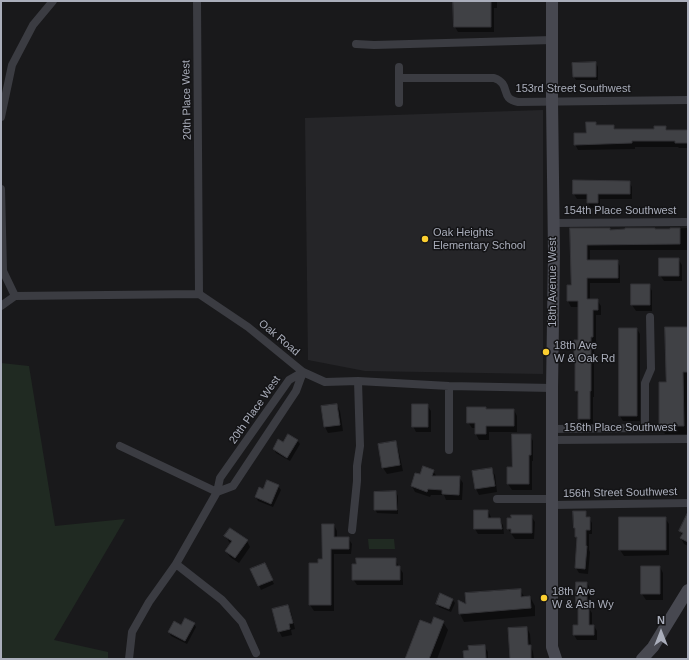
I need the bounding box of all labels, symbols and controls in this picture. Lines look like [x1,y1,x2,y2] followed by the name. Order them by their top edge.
[180,60,194,140] street label: 20th Place West
[516,82,630,96] street label: 153rd Street Southwest
[564,204,676,218] street label: 154th Place Southwest
[433,226,525,252] place label: Oak Heights Elementary School
[420,234,430,244] marker: Oak Heights Elementary School
[546,237,560,327] street label: 18th Avenue West
[256,317,302,359] street label: Oak Road
[554,339,615,365] place label: 18th Ave W & Oak Rd
[541,347,551,357] marker: 18th Ave W & Oak Rd
[227,373,283,447] street label: 20th Place West
[564,421,676,435] street label: 156th Place Southwest
[563,485,677,501] street label: 156th Street Southwest
[552,585,614,611] place label: 18th Ave W & Ash Wy
[539,593,549,603] marker: 18th Ave W & Ash Wy
[641,612,681,652] north arrow
[657,614,665,626] text: N

